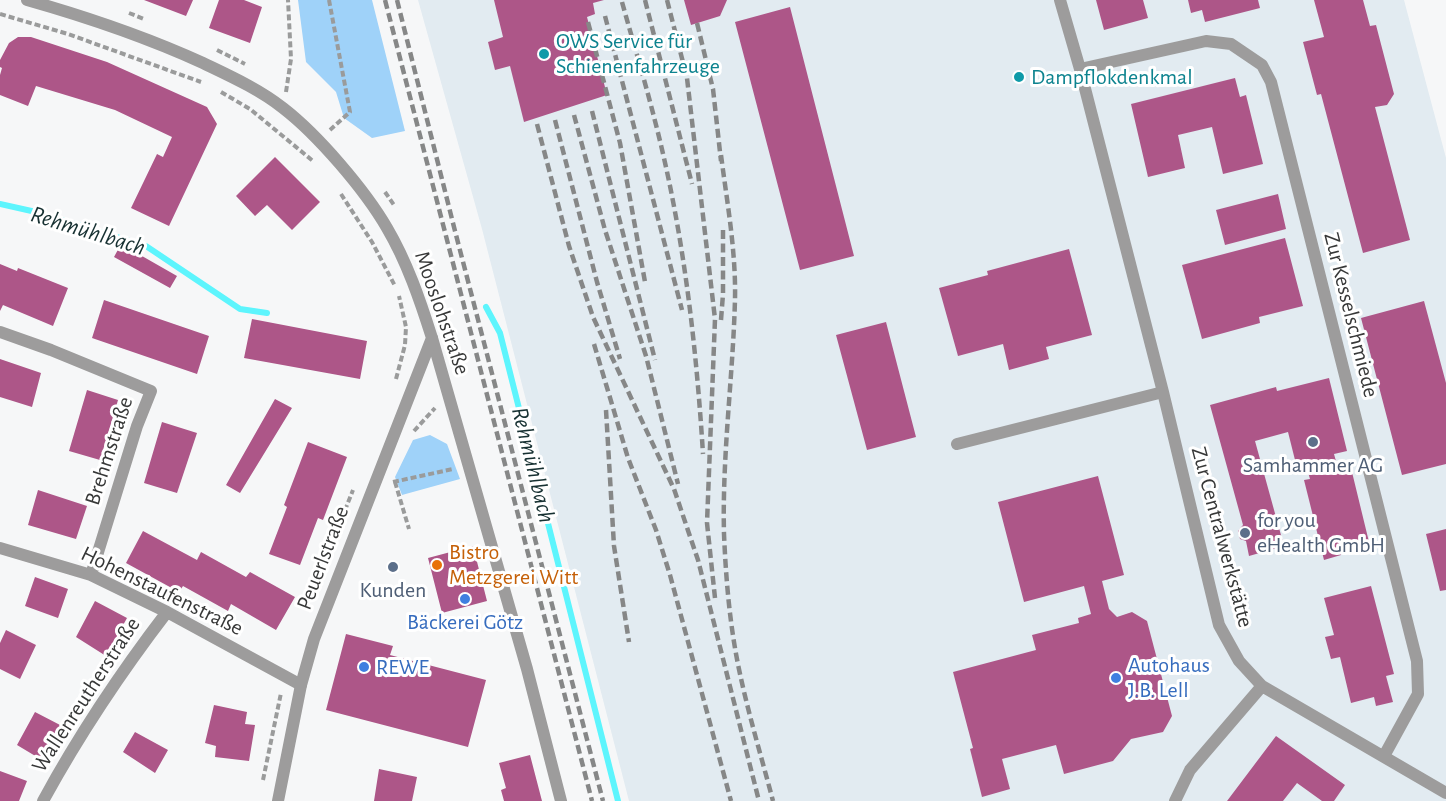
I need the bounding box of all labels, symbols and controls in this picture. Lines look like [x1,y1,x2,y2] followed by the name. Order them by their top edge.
[556,28,720,80] place label: OWS Service für Schienenfahrzeuge
[537,47,551,61] marker: OWS Service für Schienenfahrzeuge
[1031,64,1193,90] place label: Dampflokdenkmal
[1012,70,1026,84] marker: Dampflokdenkmal
[27,200,149,262] water label: Rehmühlbach
[1318,230,1384,400] street label: Zur Kesselschmiede
[409,248,475,378] street label: Mooslohstraße
[79,394,139,508] street label: Brehmstraße
[505,404,561,526] water label: Rehmühlbach
[1306,435,1320,449] marker: Samhammer AG
[1185,444,1259,630] street label: Zur Centralwerkstätte
[1243,452,1383,478] place label: Samhammer AG
[291,502,355,614] street label: Peuerlstraße
[1257,507,1385,558] place label: for you eHealth GmbH
[1238,526,1252,540] marker: for you eHealth GmbH
[449,539,578,590] place label: Bistro Metzgerei Witt
[77,540,247,642] street label: Hohenstaufenstraße
[430,558,444,572] marker: Bistro Metzgerei Witt
[386,560,400,574] marker: Kunden
[360,577,426,603] place label: Kunden
[458,592,472,606] marker: Bäckerei Götz
[407,609,523,635] place label: Bäckerei Götz
[26,613,146,777] street label: Wallenreutherstraße
[1128,652,1210,704] place label: Autohaus J.B. Lell
[376,654,429,680] place label: REWE
[357,660,371,674] marker: REWE
[1109,671,1123,685] marker: Autohaus J.B. Lell

